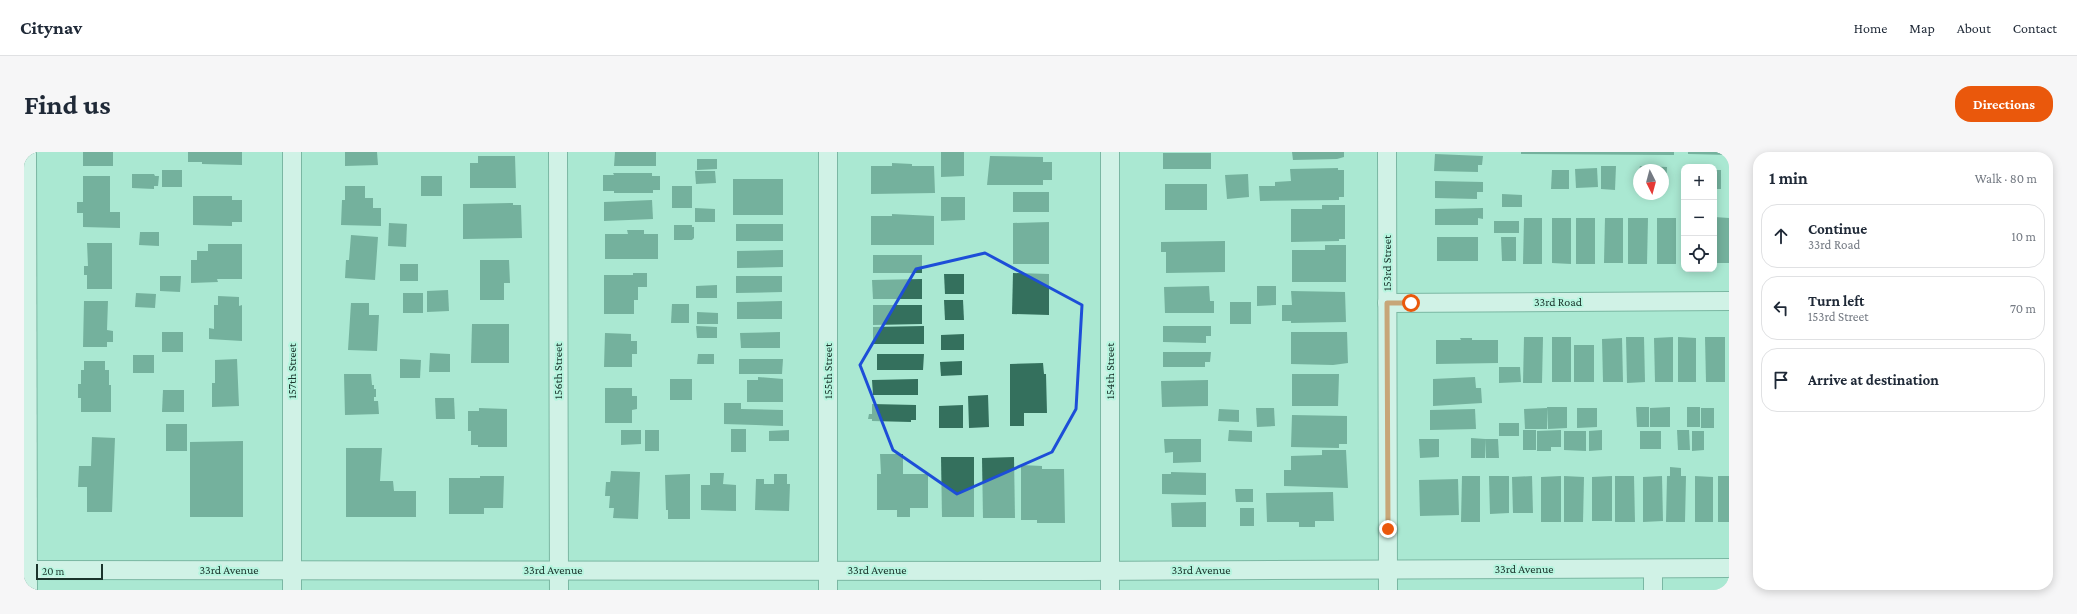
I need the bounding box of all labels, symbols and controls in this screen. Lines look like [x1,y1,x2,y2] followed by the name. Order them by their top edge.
[20,17,82,38] text: Citynav
[1854,20,1887,36] text: Home
[1909,20,1935,36] text: Map
[1957,20,1991,36] text: About
[2013,20,2057,36] text: Contact
[1955,86,2053,122] button: Directions
[24,89,111,120] text: Find us
[1633,164,1669,200] north arrow
[1681,164,1717,272] map controls
[1681,164,1717,200] button: +
[1769,169,1808,188] text: 1 min
[1975,171,2037,186] text: Walk · 80 m
[1681,200,1717,236] button: −
[1808,221,1867,237] text: Continue
[1770,225,1792,247] icon: ahead
[2011,229,2036,244] text: 10 m
[1380,234,1394,291] street label: 153rd Street
[1681,236,1717,272] button: locate
[1808,237,1860,252] text: 33rd Road
[1808,293,1864,309] text: Turn left
[1402,294,1420,312] route start
[1534,295,1583,309] street label: 33rd Road
[1770,297,1792,319] icon: left
[2010,301,2036,316] text: 70 m
[1808,309,1869,324] text: 153rd Street
[285,342,299,399] street label: 157th Street
[551,342,565,399] street label: 156th Street
[821,342,835,399] street label: 155th Street
[1103,342,1117,399] street label: 154th Street
[1770,369,1792,391] icon: arrive
[1808,372,1939,388] text: Arrive at destination
[1379,520,1397,538] route end
[36,562,103,581] scale bar
[1494,562,1554,576] street label: 33rd Avenue
[199,563,259,577] street label: 33rd Avenue
[523,563,583,577] street label: 33rd Avenue
[847,563,907,577] street label: 33rd Avenue
[1171,563,1231,577] street label: 33rd Avenue
[42,565,64,577] text: 20 m

